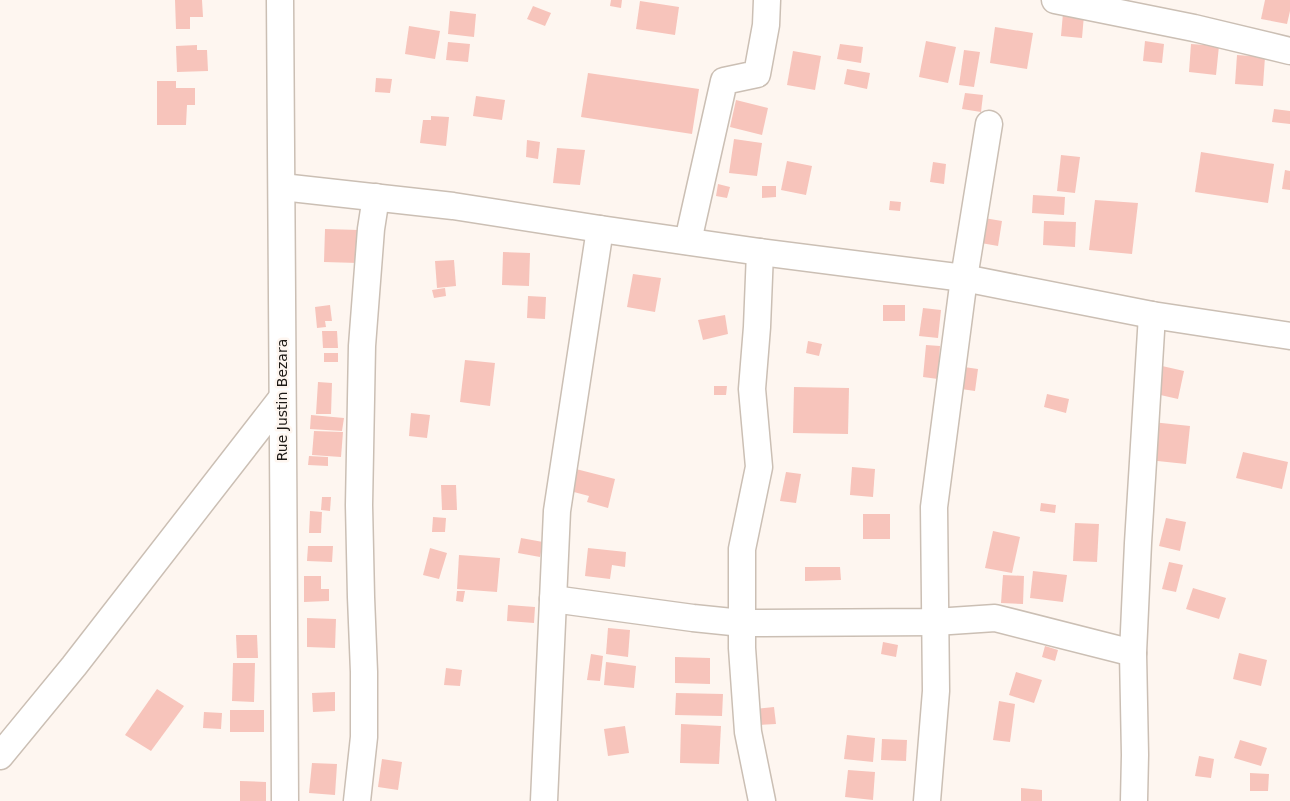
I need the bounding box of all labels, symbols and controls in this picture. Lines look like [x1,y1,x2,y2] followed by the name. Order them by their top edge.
[274,339,290,461] street label: Rue Justin Bezara

